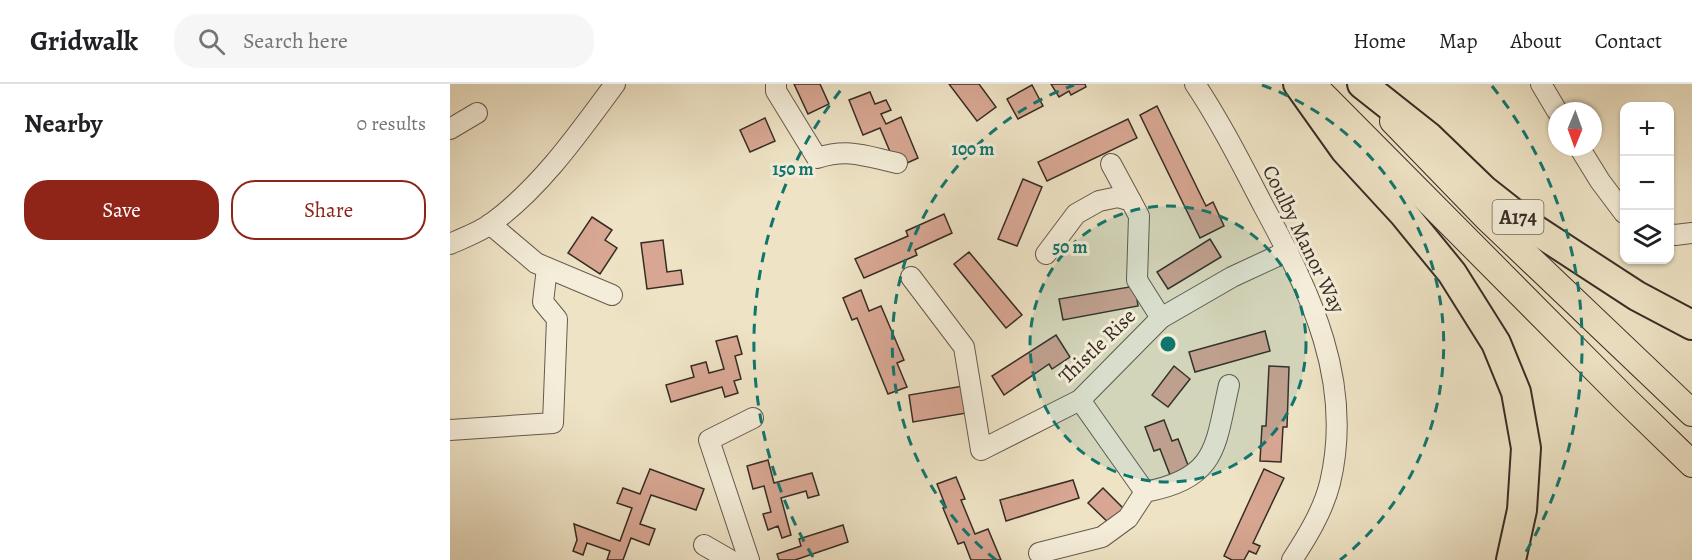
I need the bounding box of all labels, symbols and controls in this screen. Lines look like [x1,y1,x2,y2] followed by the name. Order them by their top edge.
[174,14,594,68] search box
[30,22,138,60] text: Gridwalk
[195,25,228,58] icon: search
[243,26,348,56] text: Search here
[1353,27,1406,55] text: Home
[1439,27,1477,55] text: Map
[1510,27,1562,55] text: About
[1595,27,1662,55] text: Contact
[1548,102,1602,156] north arrow
[1620,102,1674,264] map controls
[1620,102,1674,156] button: +
[24,106,103,141] text: Nearby
[357,110,426,137] text: 0 results
[952,137,994,161] text: 100 m
[1620,156,1674,210] button: −
[772,157,814,181] text: 150 m
[1256,160,1352,318] street label: Coulby Manor Way
[24,180,219,240] button: Save
[231,180,426,240] button: Share
[1492,200,1544,234] road number: A174
[1620,210,1674,264] button: layers
[1053,235,1087,259] text: 50 m
[1052,302,1142,390] street label: Thistle Rise
[1158,334,1178,354] centre of rings

